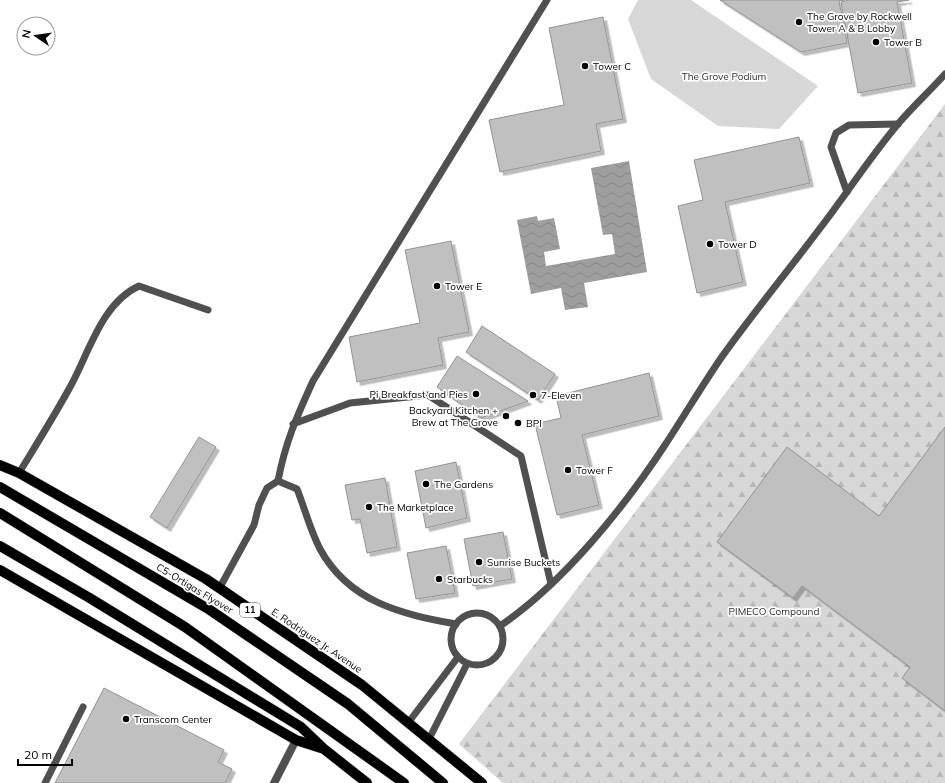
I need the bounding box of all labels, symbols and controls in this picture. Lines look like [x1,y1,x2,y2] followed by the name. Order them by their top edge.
[807,10,912,35] place label: The Grove by Rockwell Tower A & B Lobby
[16,16,56,56] north arrow
[794,17,804,27] marker: The Grove by Rockwell Tower A & B Lobby
[19,28,34,39] text: N
[884,36,922,49] place label: Tower B
[871,37,881,47] marker: Tower B
[593,60,631,73] place label: Tower C
[580,61,590,71] marker: Tower C
[682,70,767,83] park label: The Grove Podium
[718,238,757,251] place label: Tower D
[705,239,715,249] marker: Tower D
[445,280,482,293] place label: Tower E
[432,281,442,291] marker: Tower E
[369,388,468,401] place label: Pi Breakfast and Pies
[471,389,481,399] marker: Pi Breakfast and Pies
[541,389,582,402] place label: 7-Eleven
[528,390,538,400] marker: 7-Eleven
[409,404,498,429] place label: Backyard Kitchen + Brew at The Grove
[501,411,511,421] marker: Backyard Kitchen + Brew at The Grove
[526,417,542,430] place label: BPI
[513,418,523,428] marker: BPI
[576,464,613,477] place label: Tower F
[563,465,573,475] marker: Tower F
[434,478,493,491] place label: The Gardens
[421,479,431,489] marker: The Gardens
[377,501,454,514] place label: The Marketplace
[364,502,374,512] marker: The Marketplace
[487,556,560,569] place label: Sunrise Buckets
[474,557,484,567] marker: Sunrise Buckets
[154,560,236,617] street label: C5-Ortigas Flyover
[447,573,493,586] place label: Starbucks
[434,574,444,584] marker: Starbucks
[240,603,260,617] road number: 11
[269,605,365,676] street label: E. Rodriguez Jr. Avenue
[729,605,819,618] park label: PIMECO Compound
[134,713,212,726] place label: Transcom Center
[121,714,131,724] marker: Transcom Center
[18,741,72,767] scale bar
[24,747,52,762] text: 20 m

